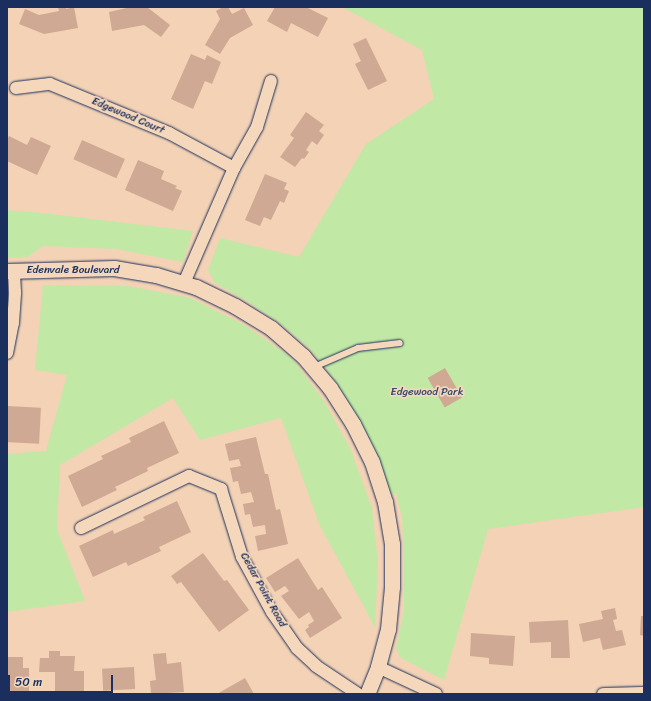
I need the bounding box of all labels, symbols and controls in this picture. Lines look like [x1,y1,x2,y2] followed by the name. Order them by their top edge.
[89,95,167,137] street label: Edgewood Court
[26,263,120,277] street label: Edenvale Boulevard
[391,385,463,399] park label: Edgewood Park
[237,550,289,630] street label: Cedar Point Road
[10,667,115,693] scale bar
[15,671,42,693] text: 50 m

